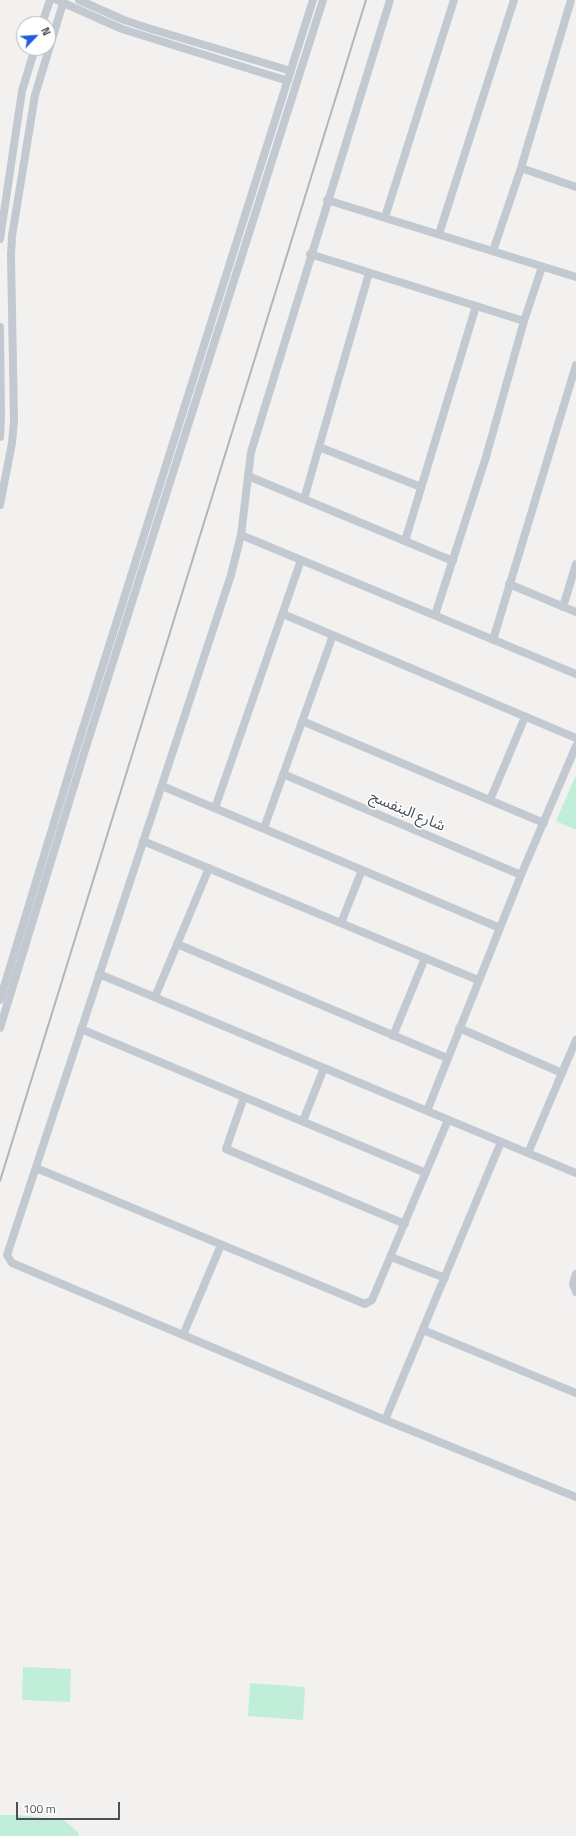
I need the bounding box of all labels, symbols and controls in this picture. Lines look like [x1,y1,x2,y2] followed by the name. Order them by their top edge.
[16,16,56,56] north arrow
[37,25,55,38] text: N
[367,788,447,836] street label: شارع البنفسج
[18,1794,122,1820] scale bar
[23,1799,56,1818] text: 100 m

